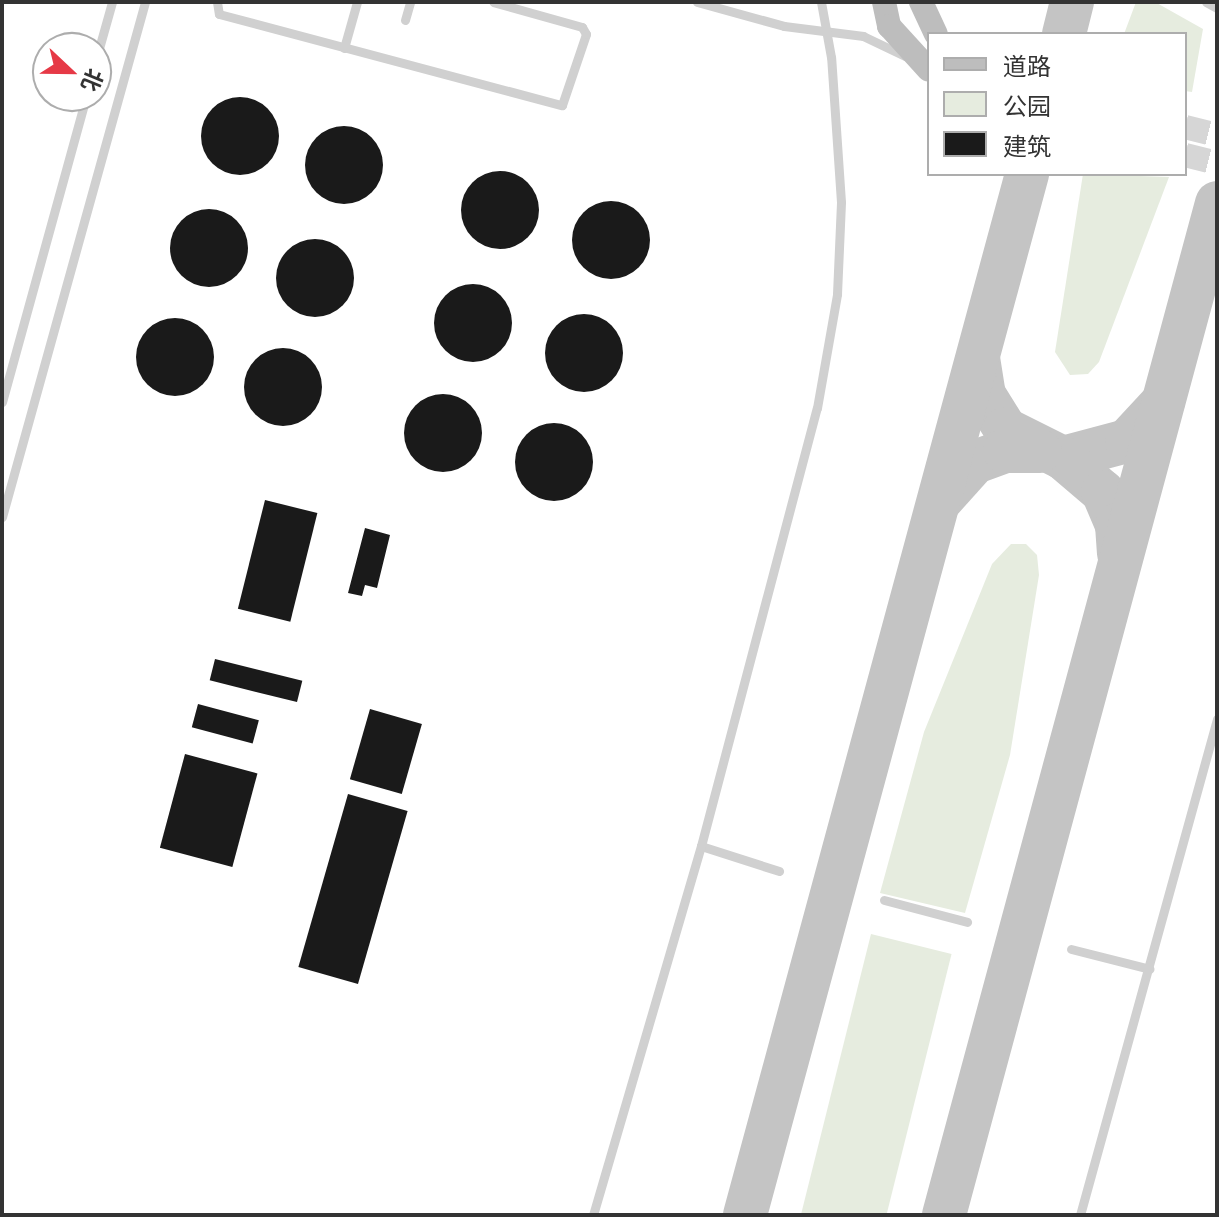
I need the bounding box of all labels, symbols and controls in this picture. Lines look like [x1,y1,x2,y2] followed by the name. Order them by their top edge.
[32,32,112,112] north arrow
[927,32,1187,176] legend
[1003,51,1051,80] text: 道路
[76,65,110,96] text: 北
[1003,91,1051,120] text: 公园
[1003,131,1051,160] text: 建筑

